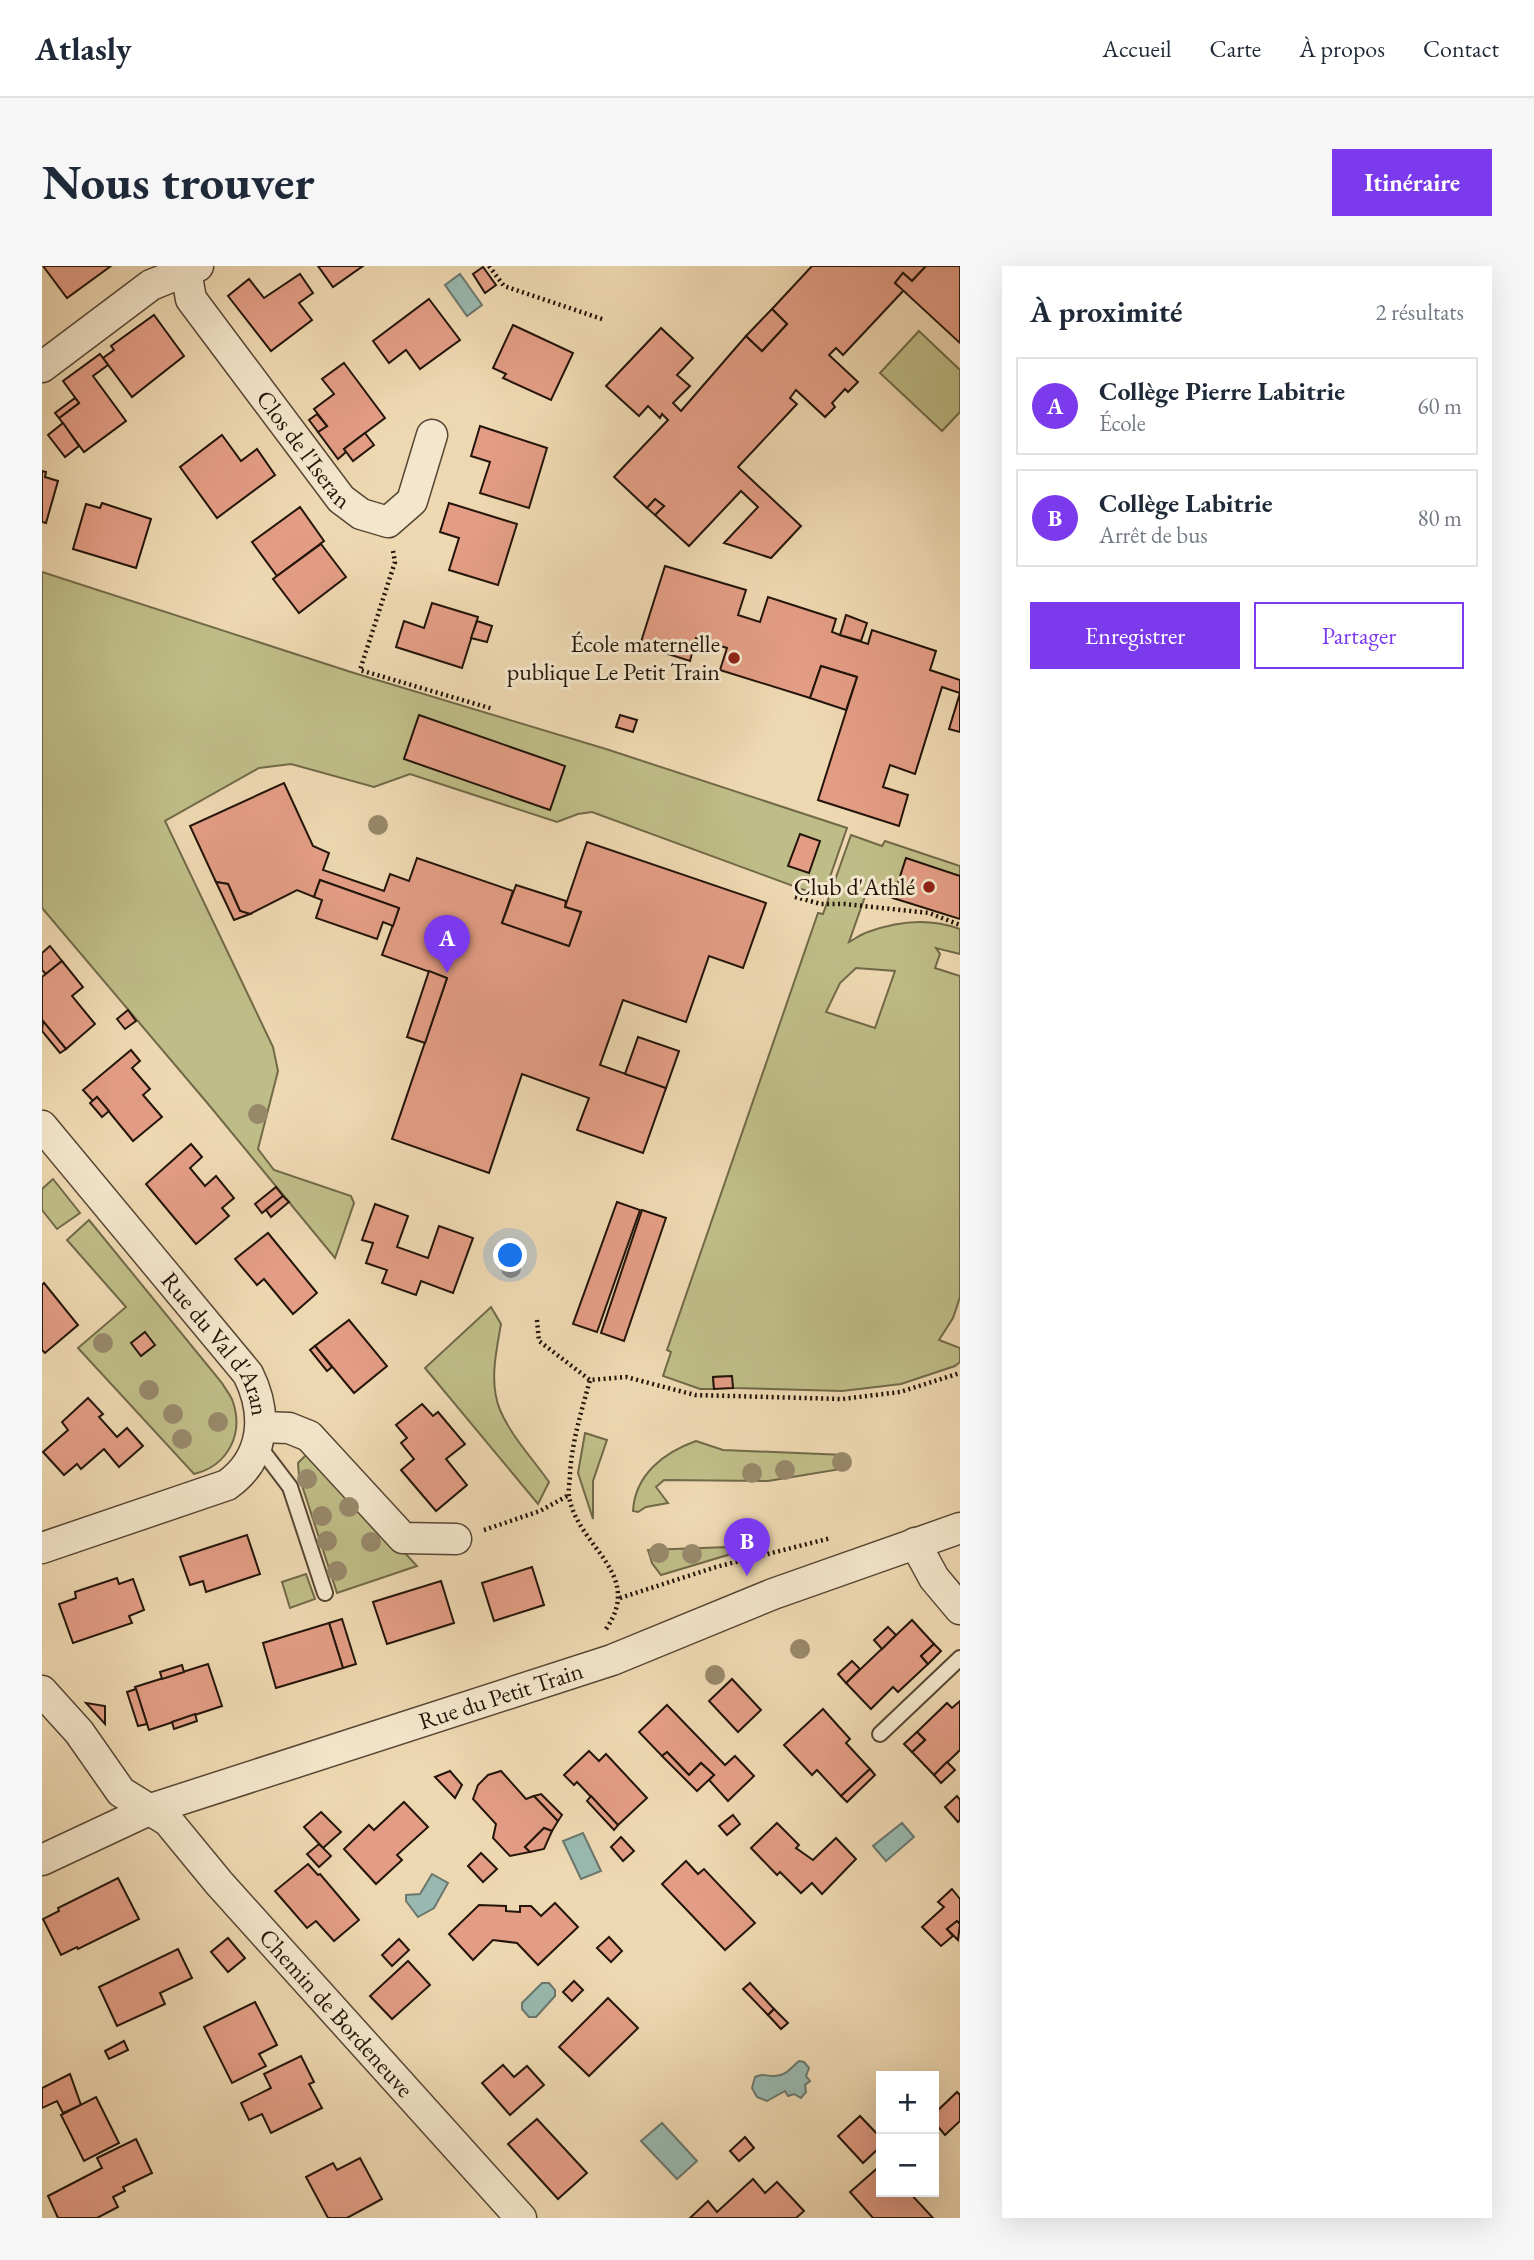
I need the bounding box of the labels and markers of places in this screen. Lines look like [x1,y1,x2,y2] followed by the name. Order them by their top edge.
[507,628,720,687] place label: École maternelle publique Le Petit Train
[726,650,742,666] marker: École maternelle publique Le Petit Train
[794,871,915,902] place label: Club d'Athlé
[921,879,937,895] marker: Club d'Athlé
[424,915,470,973] pin: A
[724,1518,770,1576] pin: B

